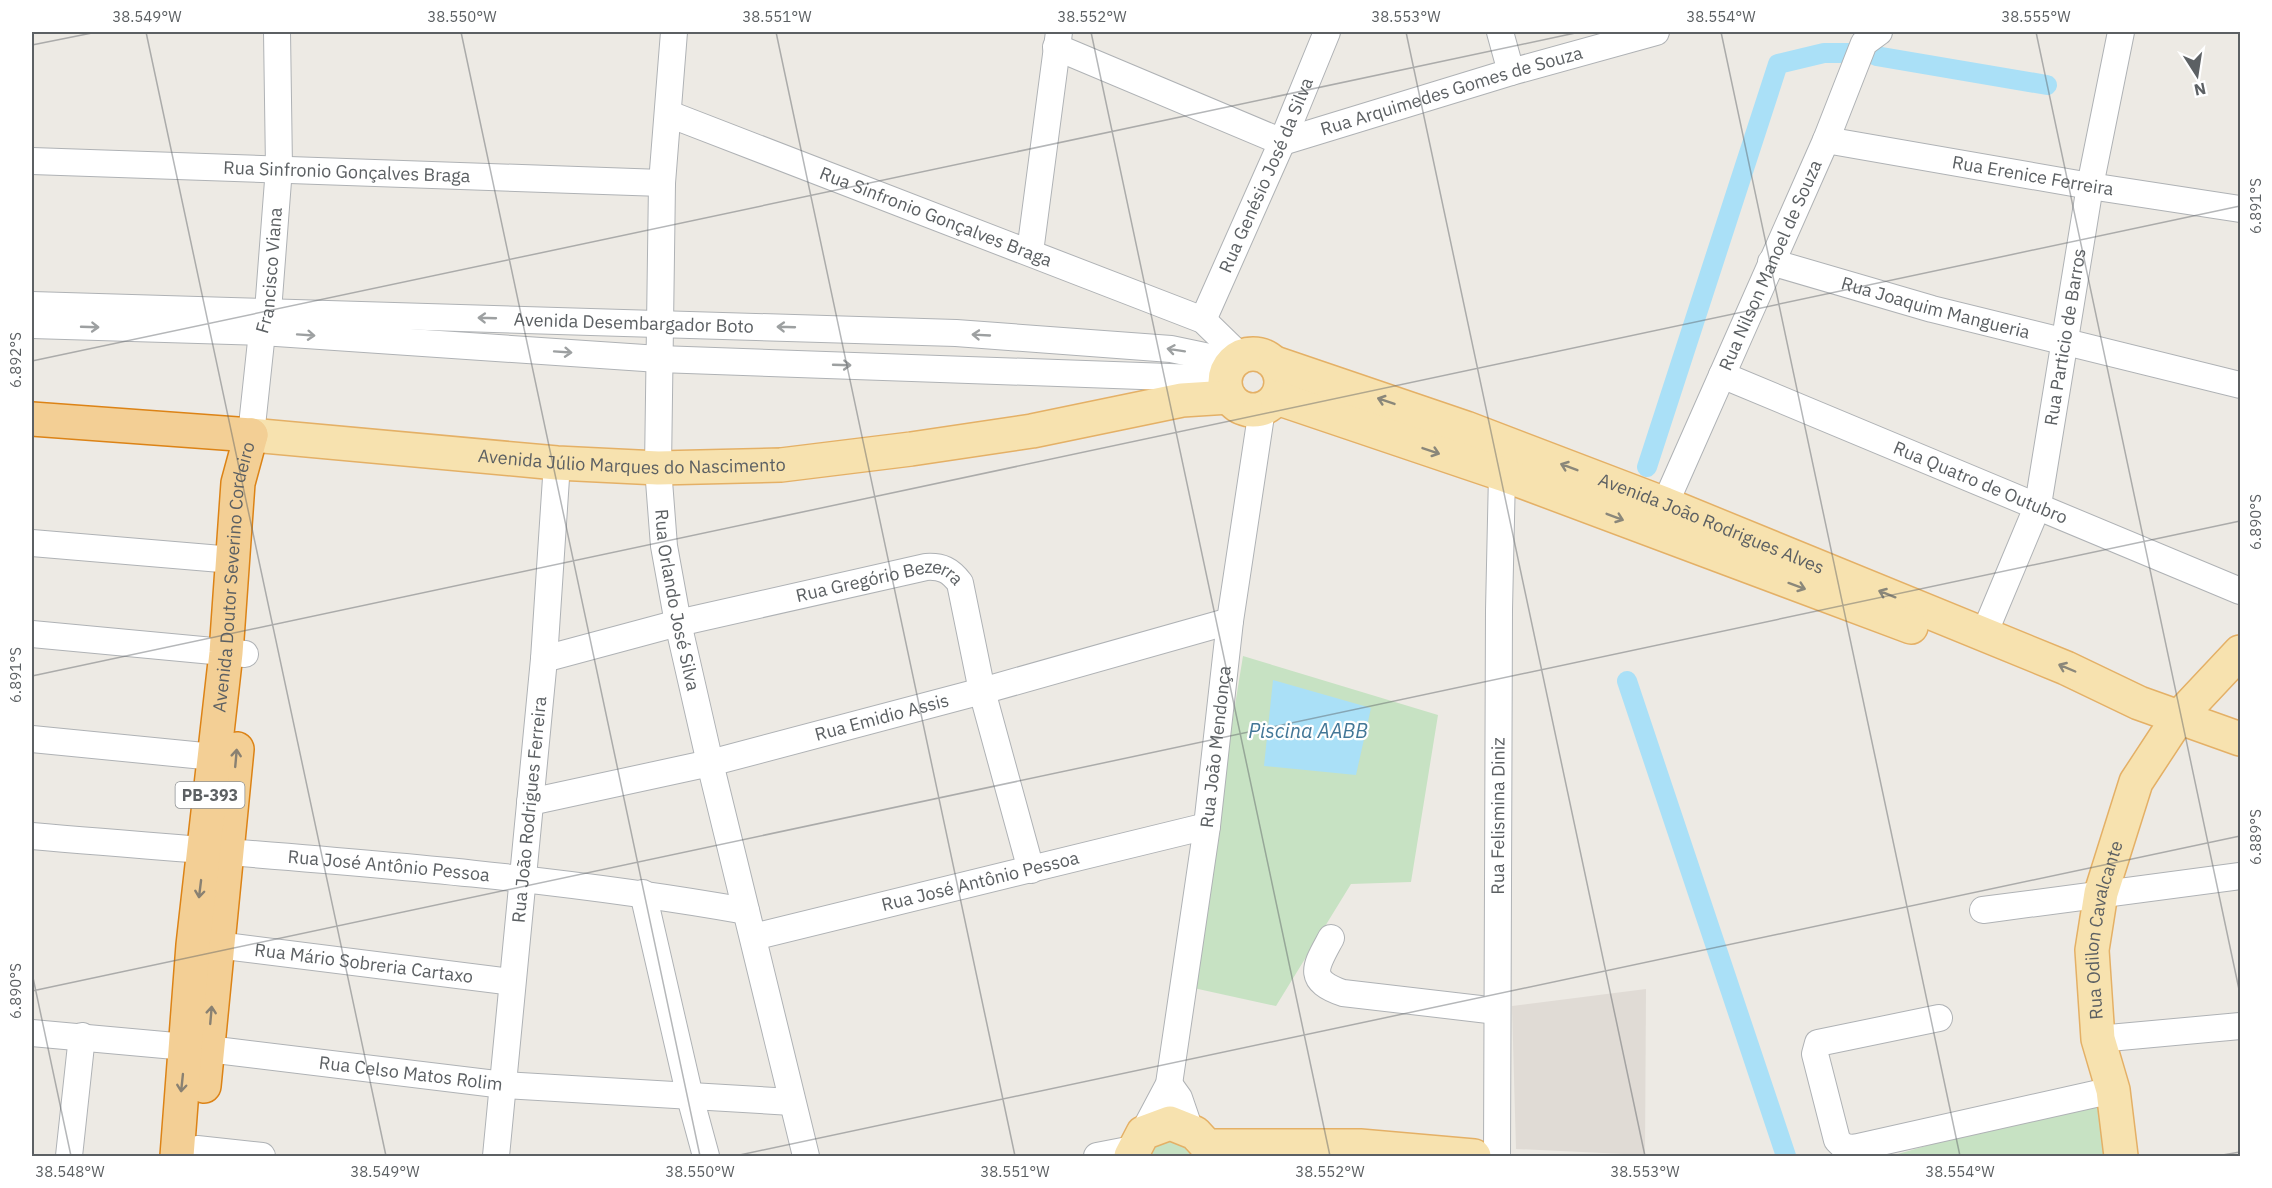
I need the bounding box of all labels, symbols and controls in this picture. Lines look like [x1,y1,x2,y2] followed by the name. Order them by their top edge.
[112,7,182,26] text: 38.549°W
[427,7,497,26] text: 38.550°W
[742,7,812,26] text: 38.551°W
[1057,7,1127,26] text: 38.552°W
[1371,7,1441,26] text: 38.553°W
[1686,7,1756,26] text: 38.554°W
[2001,7,2071,26] text: 38.555°W
[1317,41,1585,141] street label: Rua Arquimedes Gomes de Souza
[2167,45,2227,105] north arrow
[1213,74,1318,276] street label: Rua Genésio José da Silva
[2192,79,2208,101] text: N
[1950,150,2116,201] street label: Rua Erenice Ferreira
[223,156,471,187] street label: Rua Sinfronio Gonçalves Braga
[1713,156,1827,374] street label: Rua Nilson Manoel de Souza
[817,161,1056,272] street label: Rua Sinfronio Gonçalves Braga
[2246,178,2265,234] text: 6.891°S
[250,206,287,336] street label: Francisco Viana
[2039,247,2091,427] street label: Rua Particio de Barros
[1839,271,2033,344] street label: Rua Joaquim Mangueria
[513,308,754,338] street label: Avenida Desembargador Boto
[477,312,497,323] one-way arrow
[79,321,99,332] one-way arrow
[777,322,797,333] one-way arrow
[972,329,992,340] one-way arrow
[295,330,315,341] one-way arrow
[6,332,25,388] text: 6.892°S
[1166,344,1186,355] one-way arrow
[553,347,573,358] one-way arrow
[831,360,851,371] one-way arrow
[1377,394,1396,405] one-way arrow
[1890,436,2071,529] street label: Rua Quatro de Outubro
[207,439,260,713] street label: Avenida Doutor Severino Cordeiro
[477,444,786,479] street label: Avenida Júlio Marques do Nascimento
[1421,447,1440,458] one-way arrow
[1561,461,1579,472] one-way arrow
[1595,468,1828,579] street label: Avenida João Rodrigues Alves
[2246,494,2265,550] text: 6.890°S
[650,508,705,693] street label: Rua Orlando José Silva
[1605,512,1624,523] one-way arrow
[794,555,969,607] street label: Rua Gregório Bezerra
[1787,581,1806,592] one-way arrow
[1878,588,1897,599] one-way arrow
[6,647,25,703] text: 6.891°S
[2059,662,2077,673] one-way arrow
[1195,664,1236,829] street label: Rua João Mendonça
[812,688,951,746] street label: Rua Emidio Assis
[507,695,551,924] street label: Rua João Rodrigues Ferreira
[1248,717,1368,744] water label: Piscina AABB
[1486,737,1510,895] street label: Rua Felismina Diniz
[231,749,242,769] one-way arrow
[176,782,244,808] road number: PB-393
[2246,809,2265,865] text: 6.889°S
[2080,837,2128,1020] street label: Rua Odilon Cavalcante
[287,845,491,886] street label: Rua José Antônio Pessoa
[879,846,1082,916] street label: Rua José Antônio Pessoa
[194,878,205,898] one-way arrow
[253,938,475,988] street label: Rua Mário Sobreria Cartaxo
[6,963,25,1019] text: 6.890°S
[206,1005,217,1025] one-way arrow
[318,1051,504,1096] street label: Rua Celso Matos Rolim
[176,1072,187,1092] one-way arrow
[35,1162,105,1181] text: 38.548°W
[350,1162,420,1181] text: 38.549°W
[665,1162,735,1181] text: 38.550°W
[980,1162,1050,1181] text: 38.551°W
[1295,1162,1365,1181] text: 38.552°W
[1610,1162,1680,1181] text: 38.553°W
[1925,1162,1995,1181] text: 38.554°W

